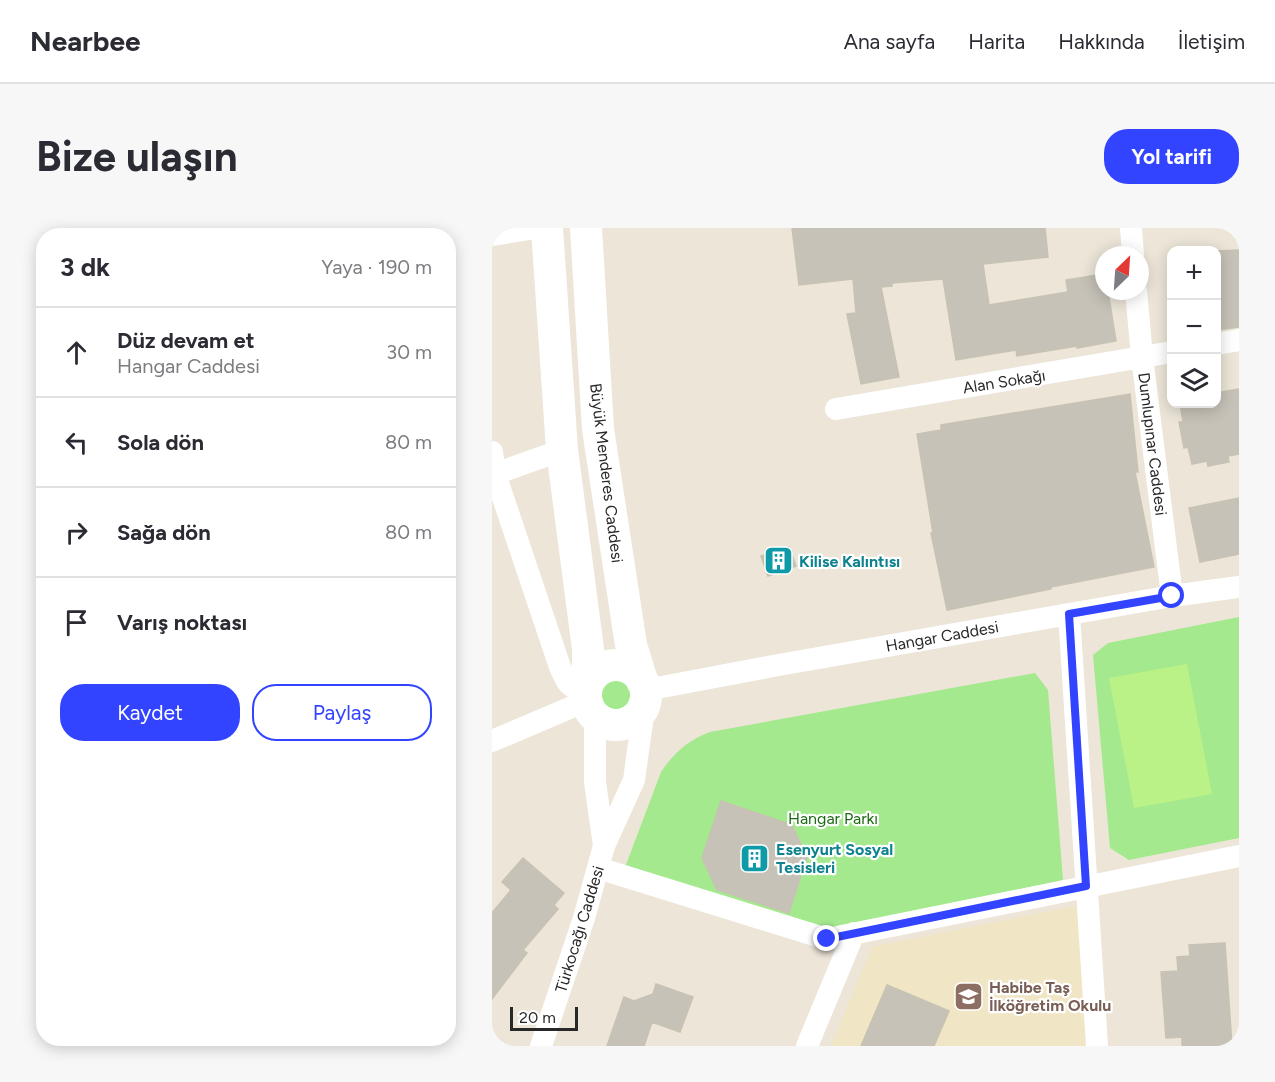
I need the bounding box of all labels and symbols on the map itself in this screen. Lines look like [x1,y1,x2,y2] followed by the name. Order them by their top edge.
[1095,246,1149,300] north arrow
[961,366,1047,397] street label: Alan Sokağı
[1134,371,1171,517] street label: Dumlupınar Caddesi
[586,382,627,564] street label: Büyük Menderes Caddesi
[762,545,794,577] building icon: Kilise Kalıntısı
[799,552,900,571] place label: Kilise Kalıntısı
[1158,582,1184,608] route start
[884,617,1000,656] street label: Hangar Caddesi
[788,809,878,828] park label: Hangar Parkı
[776,840,893,877] place label: Esenyurt Sosyal Tesisleri
[739,842,771,874] building icon: Esenyurt Sosyal Tesisleri
[551,863,608,995] street label: Türkocağı Caddesi
[813,925,839,951] route end
[989,978,1111,1015] place label: Habibe Taş İlköğretim Okulu
[952,980,984,1012] school or university icon: Habibe Taş İlköğretim Okulu
[510,1004,578,1032] scale bar

